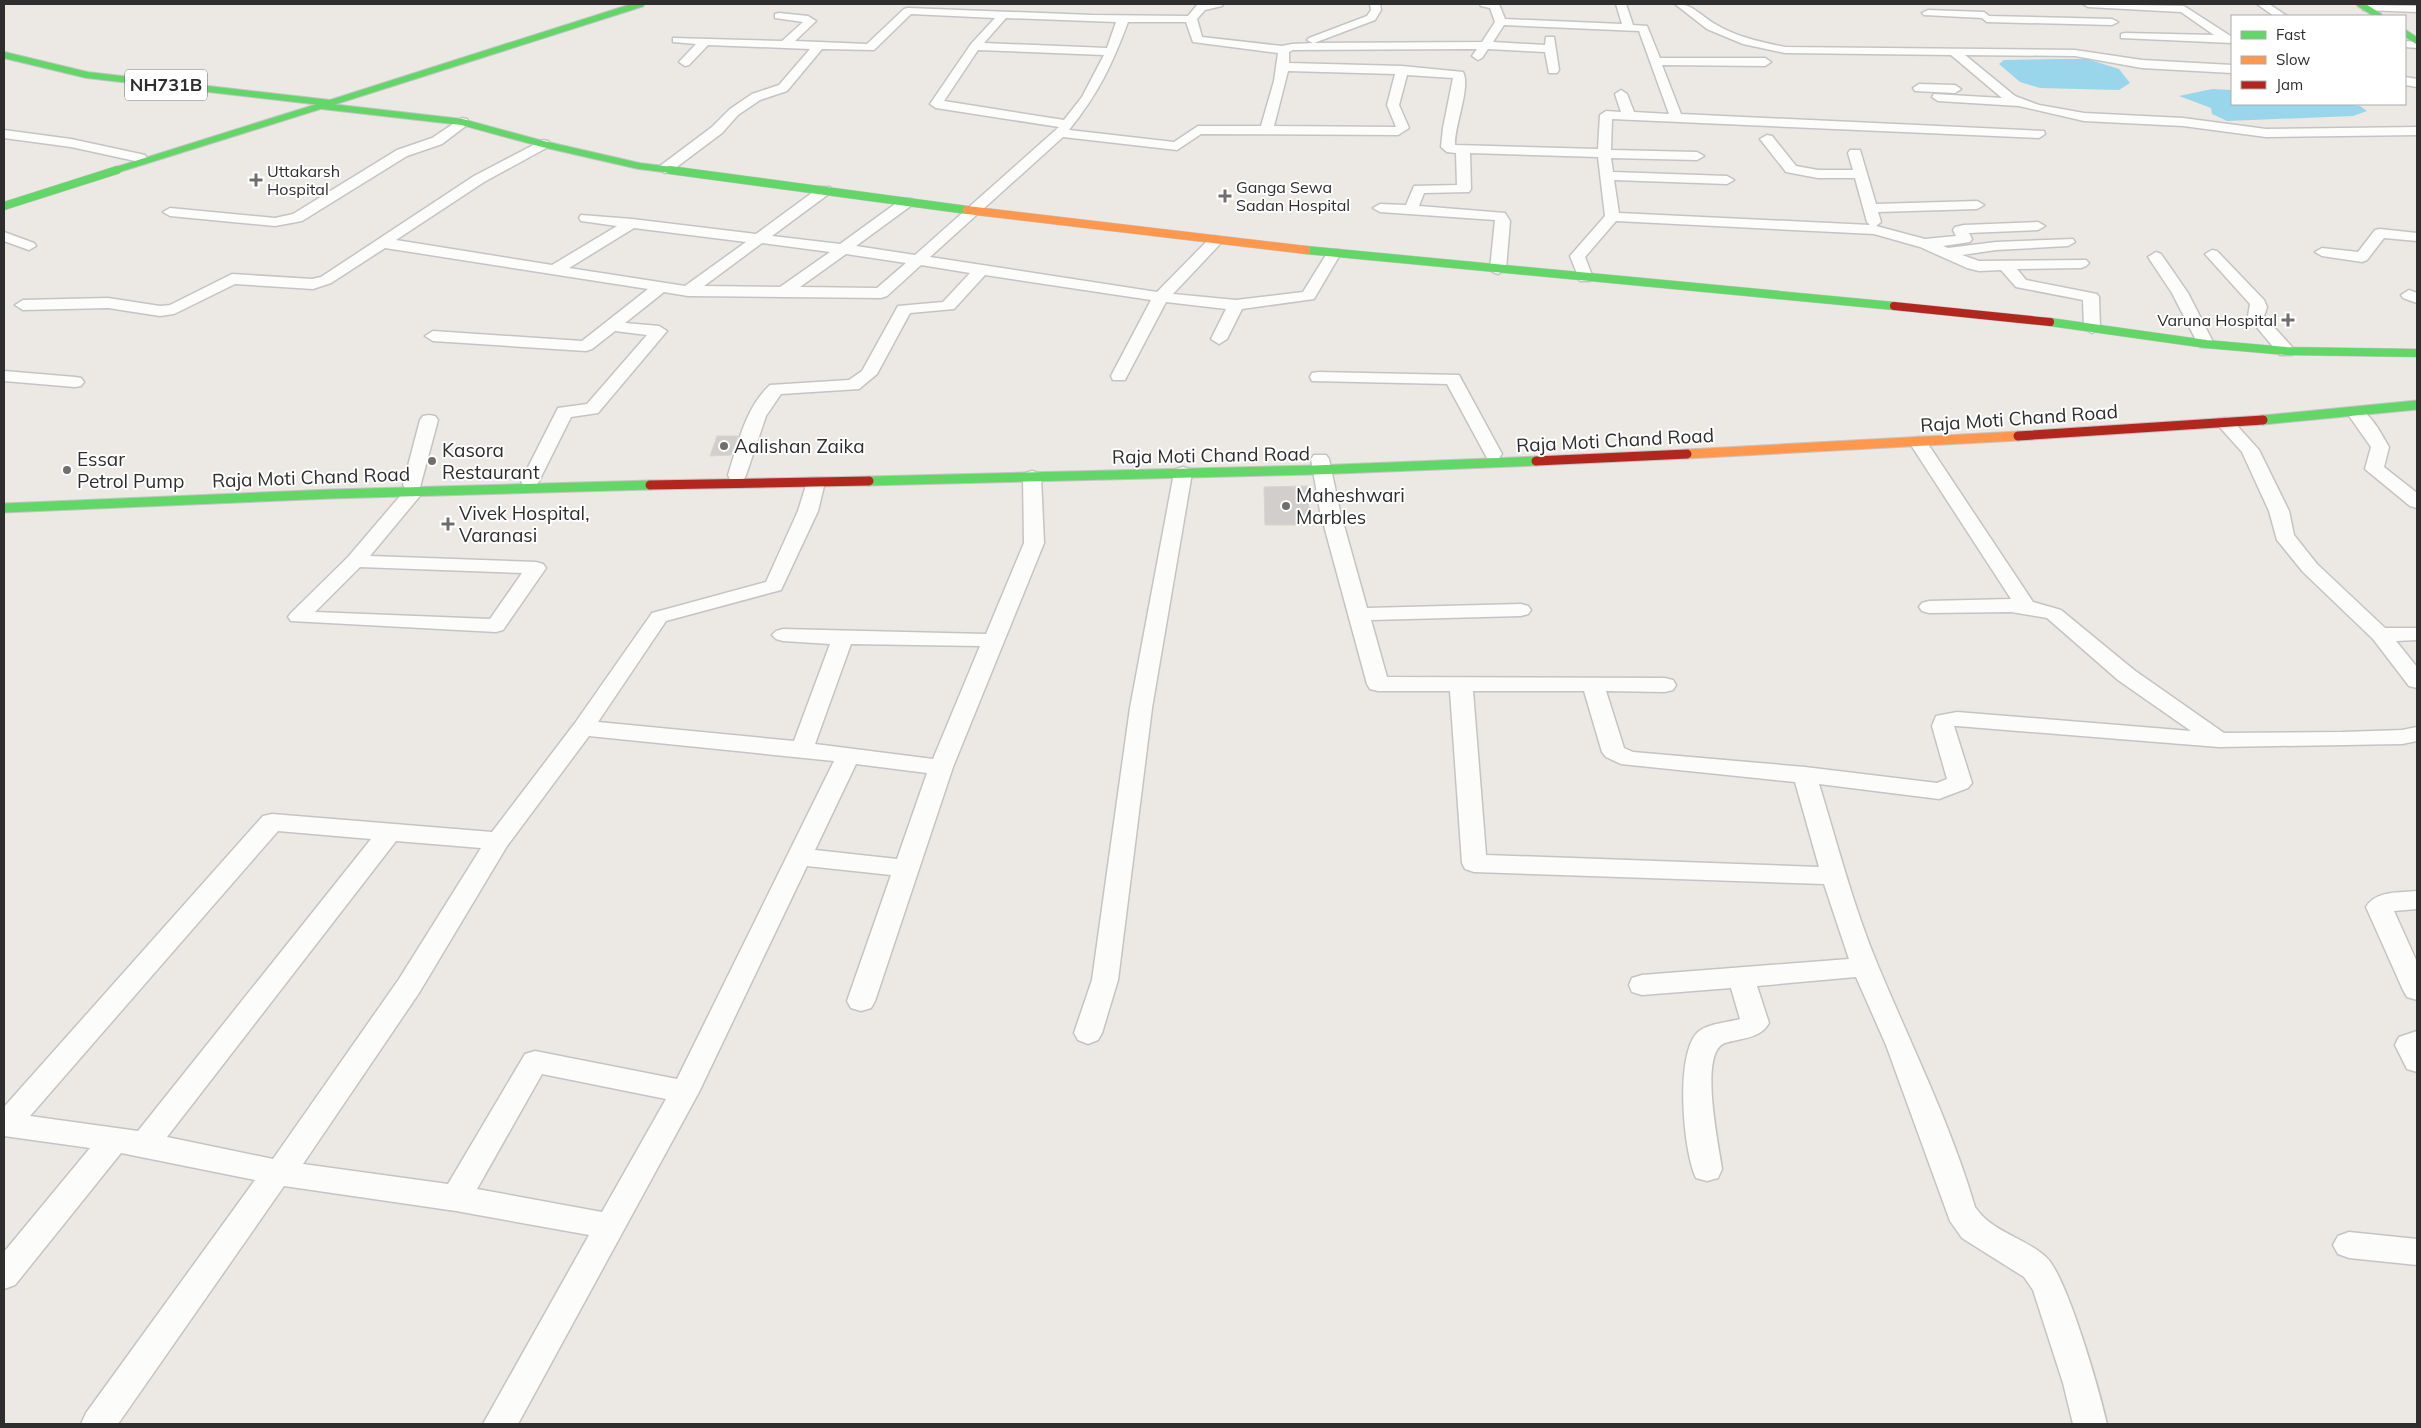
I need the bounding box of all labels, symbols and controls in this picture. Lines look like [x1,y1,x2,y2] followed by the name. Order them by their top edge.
[2231,15,2406,105] legend
[2276,25,2306,44] text: Fast
[2276,50,2310,69] text: Slow
[125,70,207,100] road number: NH731B
[2276,75,2303,94] text: Jam
[267,161,340,199] place label: Uttakarsh Hospital
[249,173,263,187] marker: Uttakarsh Hospital
[1236,177,1350,215] place label: Ganga Sewa Sadan Hospital
[1218,189,1232,203] marker: Ganga Sewa Sadan Hospital
[2157,310,2277,330] place label: Varuna Hospital
[2281,313,2295,327] marker: Varuna Hospital
[1919,399,2119,437] street label: Raja Moti Chand Road
[1515,423,1715,457] street label: Raja Moti Chand Road
[734,434,865,458] place label: Aalishan Zaika
[442,438,540,484] place label: Kasora Restaurant
[718,440,730,452] marker: Aalishan Zaika
[1112,441,1310,469] street label: Raja Moti Chand Road
[77,447,184,493] place label: Essar Petrol Pump
[426,455,438,467] marker: Kasora Restaurant
[212,462,410,492] street label: Raja Moti Chand Road
[61,464,73,476] marker: Essar Petrol Pump
[1296,483,1405,529] place label: Maheshwari Marbles
[1280,500,1292,512] marker: Maheshwari Marbles
[459,501,589,547] place label: Vivek Hospital, Varanasi
[441,517,455,531] marker: Vivek Hospital, Varanasi

